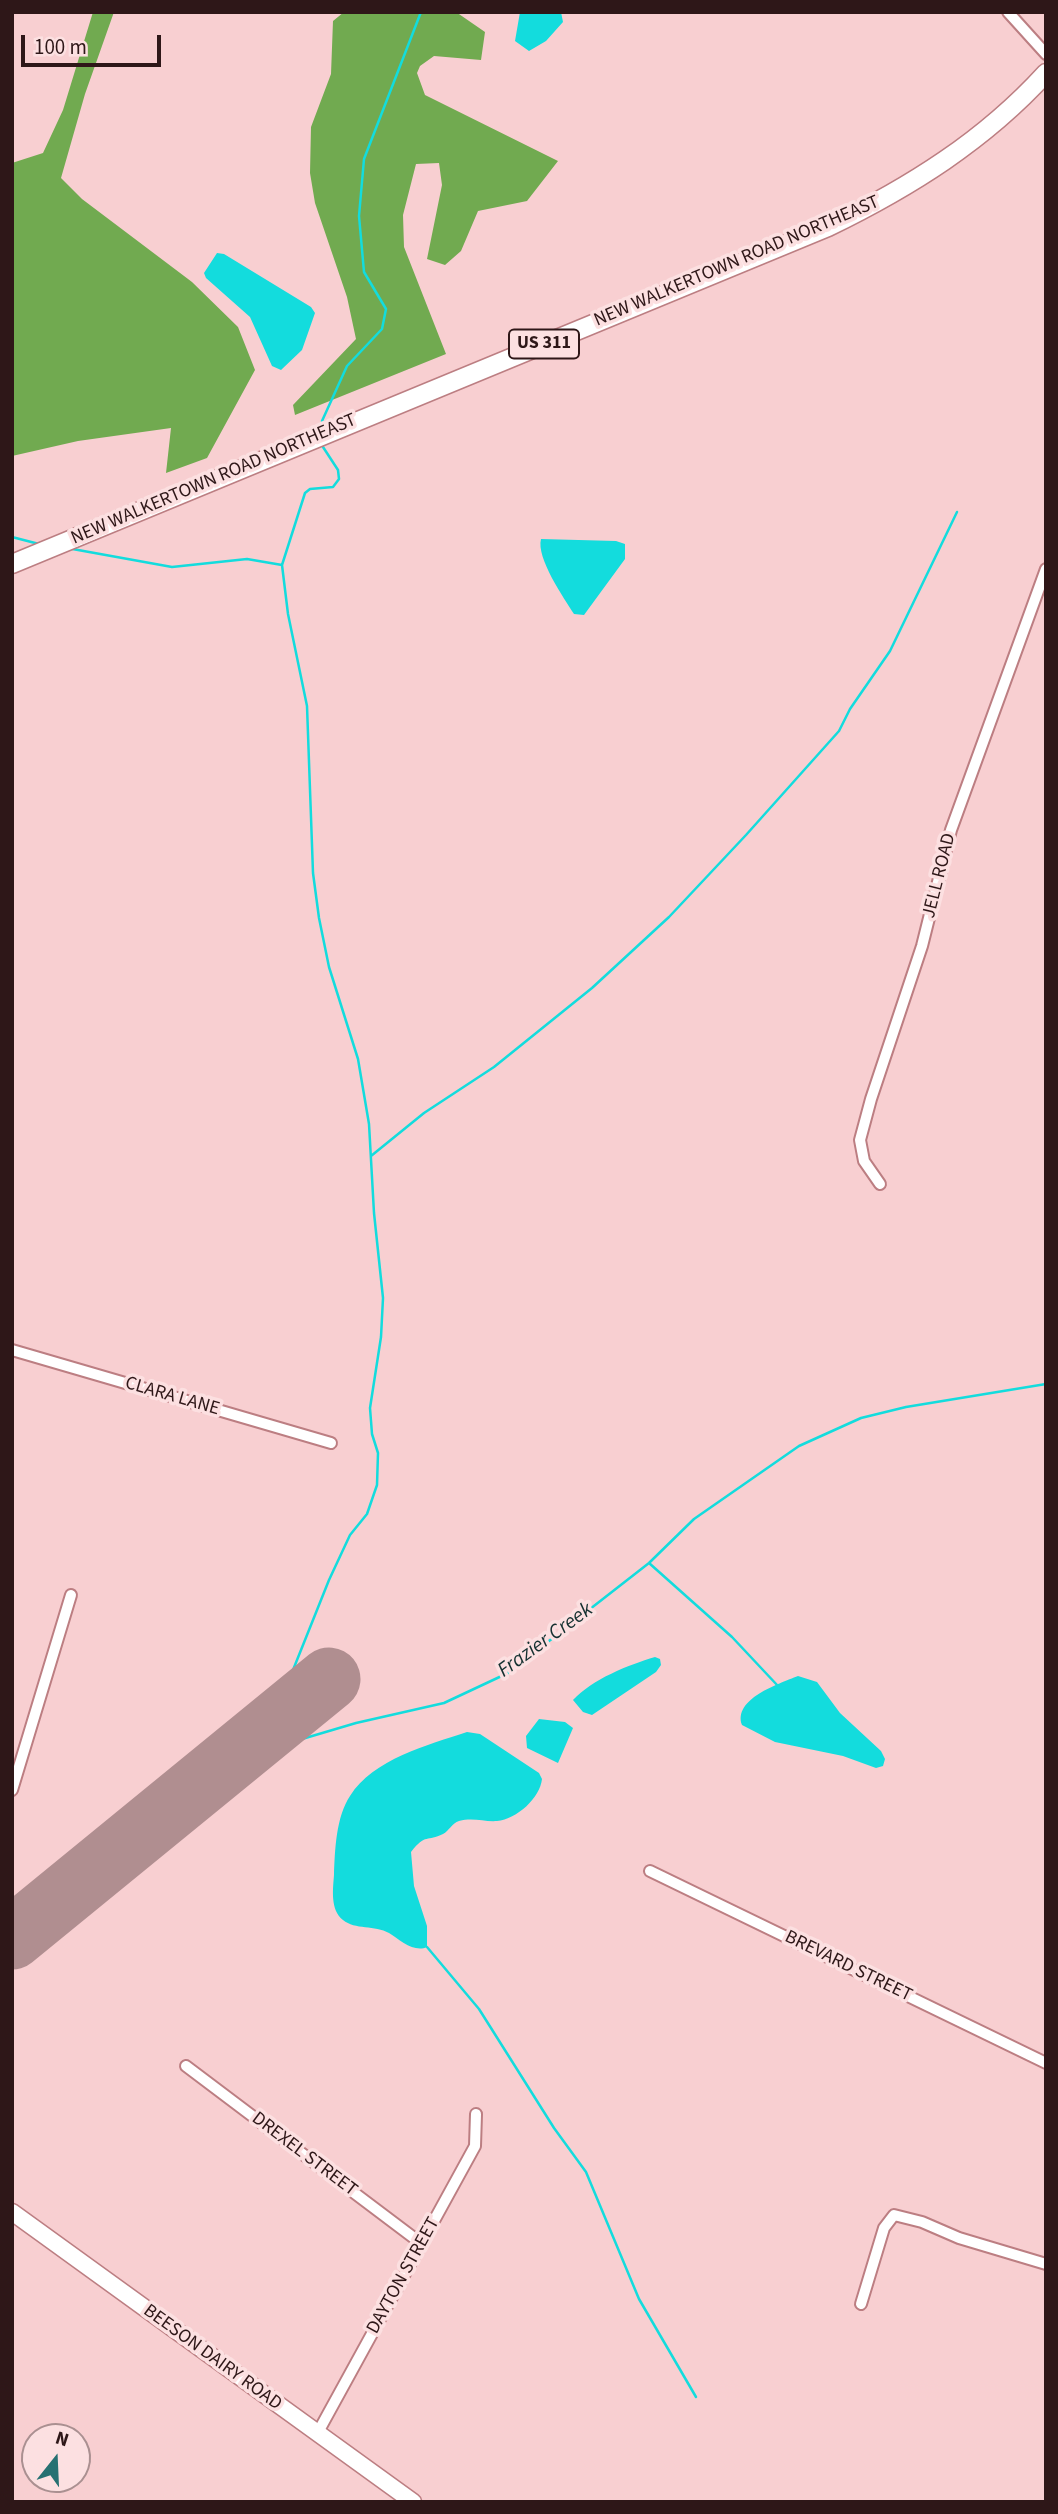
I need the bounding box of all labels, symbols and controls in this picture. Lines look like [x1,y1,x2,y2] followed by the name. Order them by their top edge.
[24,21,164,65] scale bar
[34,32,87,62] text: 100 m
[591,191,883,333] street label: NEW WALKERTOWN ROAD NORTHEAST
[509,330,579,358] road number: US 311
[68,409,360,551] street label: NEW WALKERTOWN ROAD NORTHEAST
[918,831,962,921] street label: JELL ROAD
[122,1373,222,1421] street label: CLARA LANE
[494,1598,598,1684] water label: Frazier Creek
[780,1926,916,2008] street label: BREVARD STREET
[247,2108,361,2202] street label: DREXEL STREET
[363,2214,445,2338] street label: DAYTON STREET
[138,2300,286,2416] street label: BEESON DAIRY ROAD
[21,2423,91,2493] north arrow
[52,2425,72,2454] text: N

